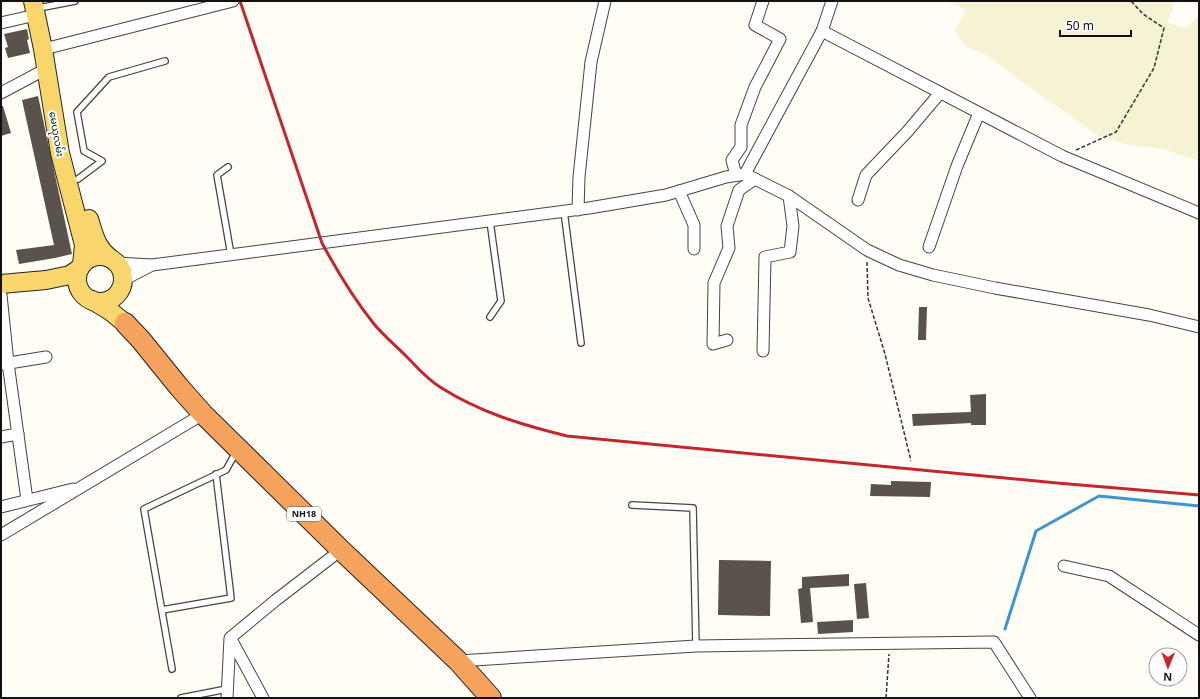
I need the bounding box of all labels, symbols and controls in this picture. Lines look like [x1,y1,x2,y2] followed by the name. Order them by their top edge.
[1060,12,1131,38] scale bar
[1066,14,1094,40] text: 50 m
[40,110,70,159] street label: မေယုလမ်း
[287,507,321,521] road number: NH18
[1148,647,1188,687] north arrow
[1163,664,1173,688] text: N

